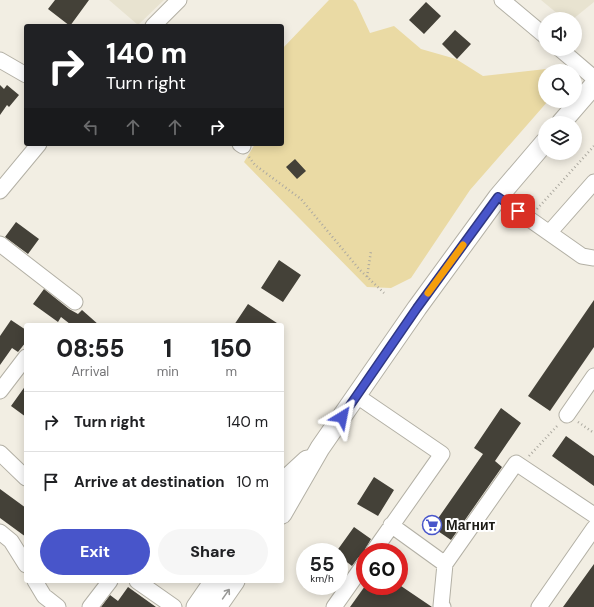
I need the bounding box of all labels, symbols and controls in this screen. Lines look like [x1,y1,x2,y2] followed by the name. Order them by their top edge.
[538,12,582,160] map controls
[538,12,582,56] button: sound
[106,35,187,72] text: 140 m
[40,40,92,92] icon: right
[538,64,582,108] button: search
[106,71,186,95] text: Turn right
[80,116,102,138] icon: left
[122,116,144,138] icon: ahead
[164,116,186,138] icon: ahead
[206,116,228,138] icon: right
[538,116,582,160] button: layers
[501,194,535,228] pin
[507,200,529,222] icon: arrive
[56,333,125,364] text: 08:55
[163,333,172,364] text: 1
[211,333,252,364] text: 150
[71,363,109,380] text: Arrival
[157,363,179,380] text: min
[226,363,237,380] text: m
[321,396,363,438] position arrow
[40,411,62,433] icon: right
[74,412,145,432] text: Turn right
[227,412,268,432] text: 140 m
[40,471,62,493] icon: arrive
[74,472,225,492] text: Arrive at destination
[237,472,269,492] text: 10 m
[421,514,443,536] supermarket icon: Магнит
[446,516,496,534] place label: Магнит
[40,529,150,575] button: Exit
[158,529,268,575] button: Share
[356,543,408,595] speed limit sign: 60
[310,551,334,577] text: 55
[310,572,334,585] text: km/h
[222,589,230,600] one-way arrow

